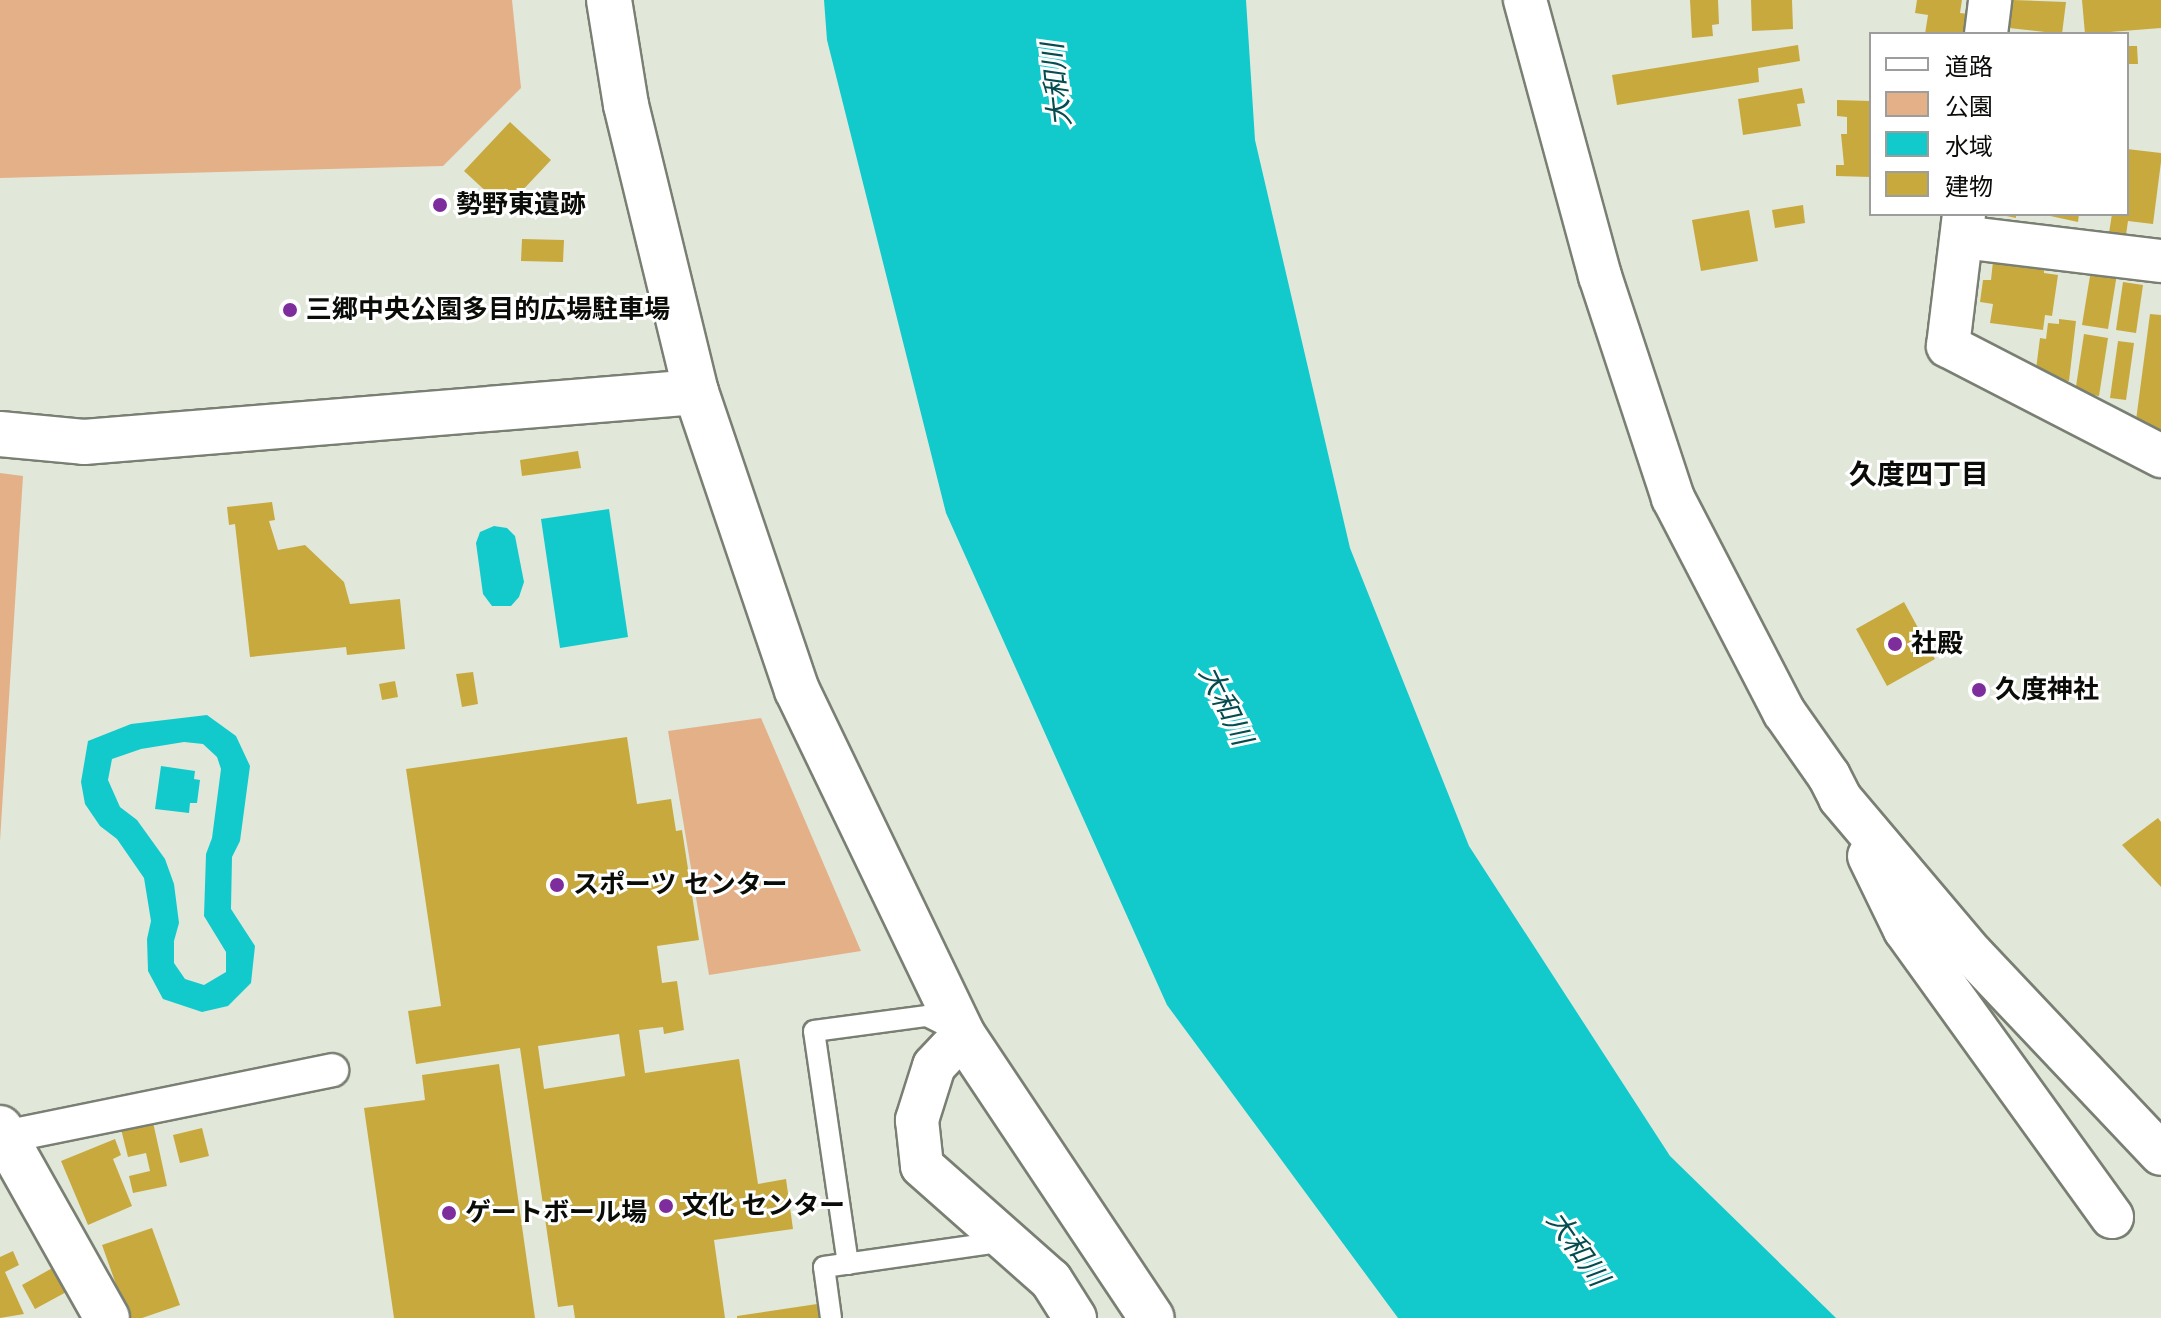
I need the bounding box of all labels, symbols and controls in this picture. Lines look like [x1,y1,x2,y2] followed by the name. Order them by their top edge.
[1869,32,2129,216] legend
[1035,41,1077,129] water label: 大和川
[1945,52,1993,81] text: 道路
[1945,92,1993,121] text: 公園
[1945,132,1993,161] text: 水域
[1945,172,1993,201] text: 建物
[456,189,586,221] place label: 勢野東遺跡
[431,196,449,214] marker: 勢野東遺跡
[306,294,670,326] place label: 三郷中央公園多目的広場駐車場
[281,301,299,319] marker: 三郷中央公園多目的広場駐車場
[1849,457,1989,491] district label: 久度四丁目
[1911,628,1963,660] place label: 社殿
[1886,635,1904,653] marker: 社殿
[1192,660,1260,750] water label: 大和川
[1995,674,2099,706] place label: 久度神社
[1970,681,1988,699] marker: 久度神社
[573,869,788,901] place label: スポーツ センター
[548,876,566,894] marker: スポーツ センター
[682,1190,845,1222] place label: 文化 センター
[465,1197,647,1229] place label: ゲートボール場
[657,1197,675,1215] marker: 文化 センター
[440,1204,458,1222] marker: ゲートボール場
[1540,1204,1616,1292] water label: 大和川

